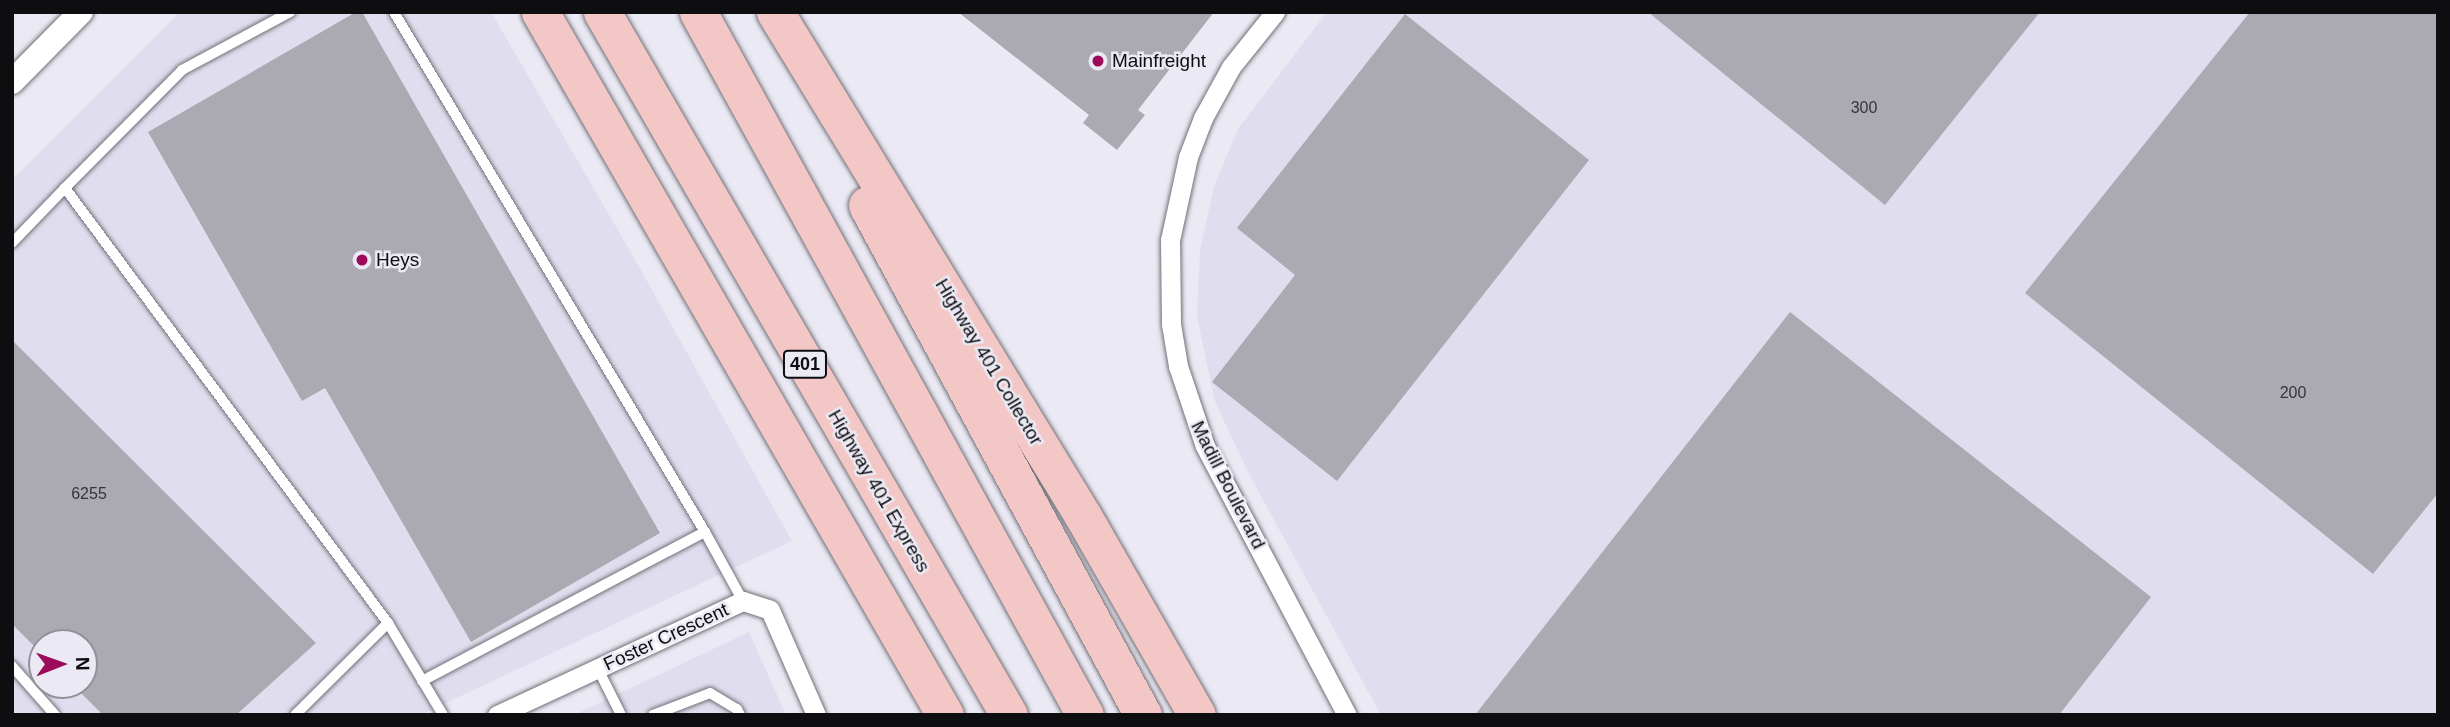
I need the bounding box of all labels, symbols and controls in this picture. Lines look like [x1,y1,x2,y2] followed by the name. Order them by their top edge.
[1112,50,1206,72] place label: Mainfreight
[1090,53,1106,69] marker: Mainfreight
[1851,98,1877,118] house number: 300
[376,249,419,271] place label: Heys
[354,252,370,268] marker: Heys
[930,275,1048,449] street label: Highway 401 Collector
[782,350,828,378] road number: 401
[2280,383,2306,403] house number: 200
[823,406,935,576] street label: Highway 401 Express
[1186,417,1270,553] street label: Madill Boulevard
[71,484,107,504] house number: 6255
[600,598,732,676] street label: Foster Crescent
[28,629,98,699] north arrow
[72,657,93,671] text: N

